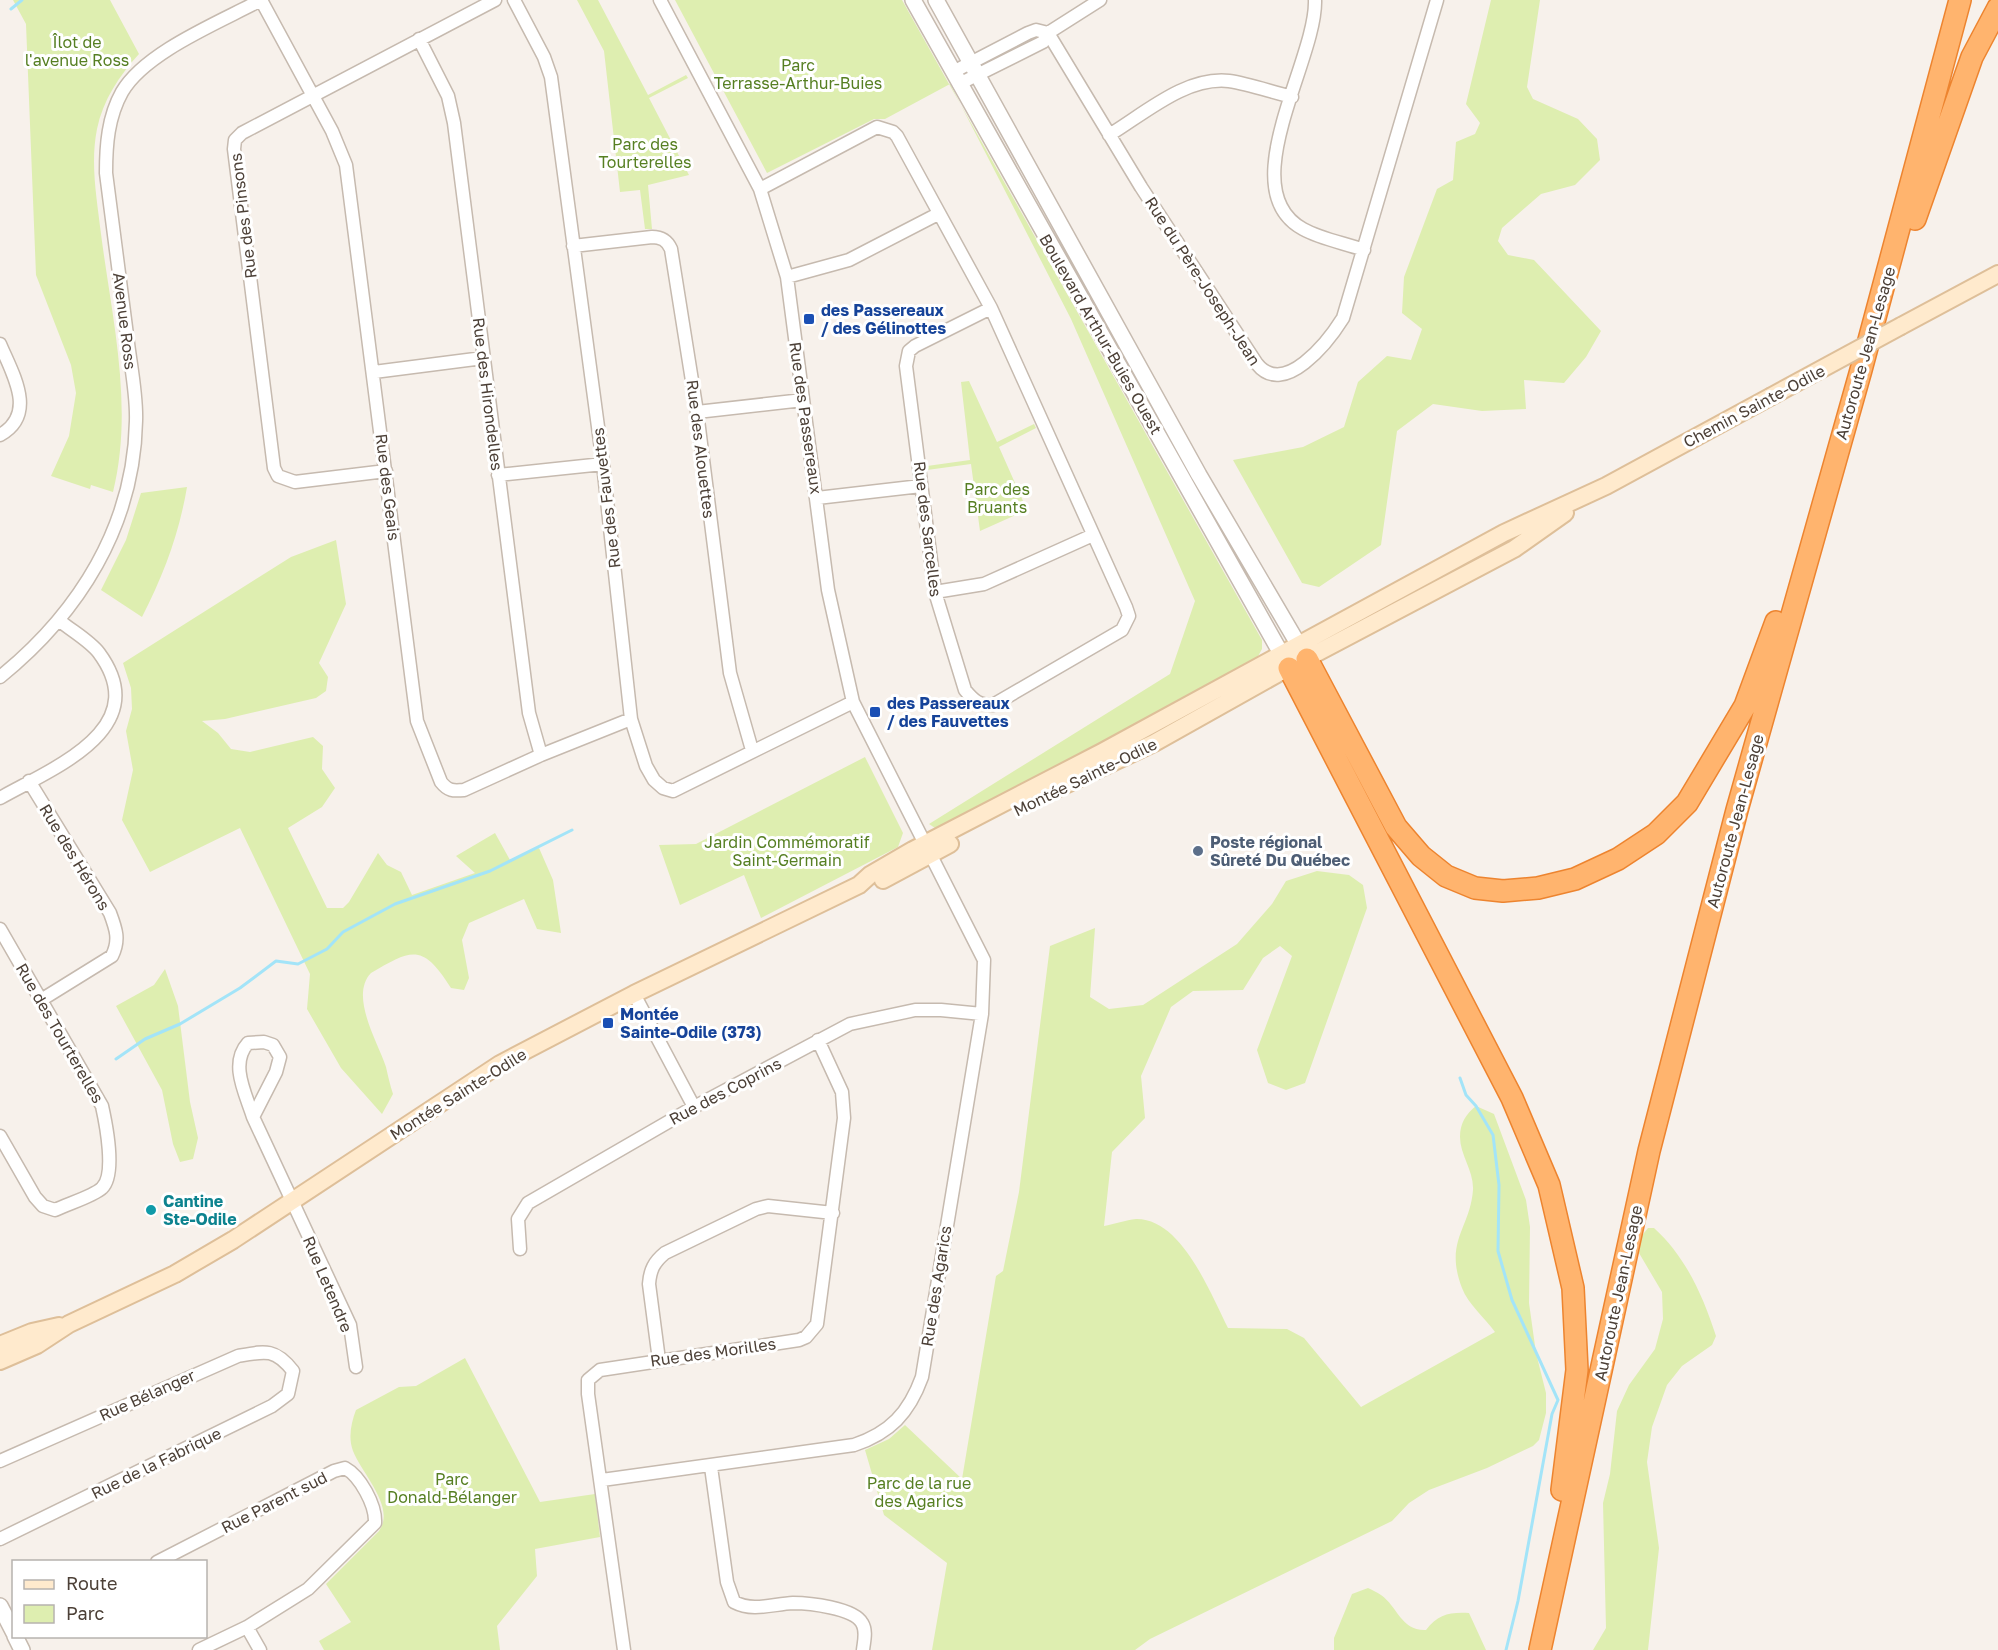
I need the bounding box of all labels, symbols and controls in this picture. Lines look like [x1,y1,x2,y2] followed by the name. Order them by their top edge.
[25,32,129,70] park label: Îlot de l'avenue Ross
[714,55,882,93] park label: Parc Terrasse-Arthur-Buies
[598,134,692,172] park label: Parc des Tourterelles
[225,152,261,280] street label: Rue des Pinsons
[1141,193,1265,369] street label: Rue du Père-Joseph-Jean
[1035,230,1167,438] street label: Boulevard Arthur-Buies Ouest
[1831,264,1899,442] street label: Autoroute Jean-Lesage
[109,271,141,371] street label: Avenue Ross
[821,300,946,338] place label: des Passereaux / des Gélinottes
[802,312,816,326] marker: des Passereaux / des Gélinottes
[469,316,507,472] street label: Rue des Hirondelles
[785,341,827,496] street label: Rue des Passereaux
[1680,360,1828,452] street label: Chemin Sainte-Odile
[683,379,719,519] street label: Rue des Alouettes
[587,427,625,569] street label: Rue des Fauvettes
[372,432,404,542] street label: Rue des Geais
[910,460,946,598] street label: Rue des Sarcelles
[964,479,1030,517] park label: Parc des Bruants
[887,693,1011,731] place label: des Passereaux / des Fauvettes
[868,705,882,719] marker: des Passereaux / des Fauvettes
[1702,732,1768,910] street label: Autoroute Jean-Lesage
[1010,734,1160,820] street label: Montée Sainte-Odile
[35,800,115,914] street label: Rue des Hérons
[704,832,870,870] park label: Jardin Commémoratif Saint-Germain
[1210,832,1350,870] place label: Poste régional Sûreté Du Québec
[1191,844,1205,858] marker: Poste régional Sûreté Du Québec
[12,959,108,1107] street label: Rue des Tourterelles
[620,1004,762,1042] place label: Montée Sainte-Odile (373)
[601,1016,615,1030] marker: Montée Sainte-Odile (373)
[386,1044,530,1144] street label: Montée Sainte-Odile
[665,1053,785,1129] street label: Rue des Coprins
[163,1191,237,1229] place label: Cantine Ste-Odile
[144,1203,158,1217] marker: Cantine Ste-Odile
[1590,1203,1646,1383] street label: Autoroute Jean-Lesage
[917,1224,955,1348] street label: Rue des Agarics
[299,1233,357,1335] street label: Rue Letendre
[649,1333,777,1371] street label: Rue des Morilles
[96,1365,198,1425] street label: Rue Bélanger
[88,1423,224,1503] street label: Rue de la Fabrique
[218,1467,330,1537] street label: Rue Parent sud
[387,1469,517,1507] park label: Parc Donald-Bélanger
[867,1473,971,1511] park label: Parc de la rue des Agarics
[12,1560,207,1638] legend
[66,1572,117,1594] text: Route
[66,1602,105,1624] text: Parc

